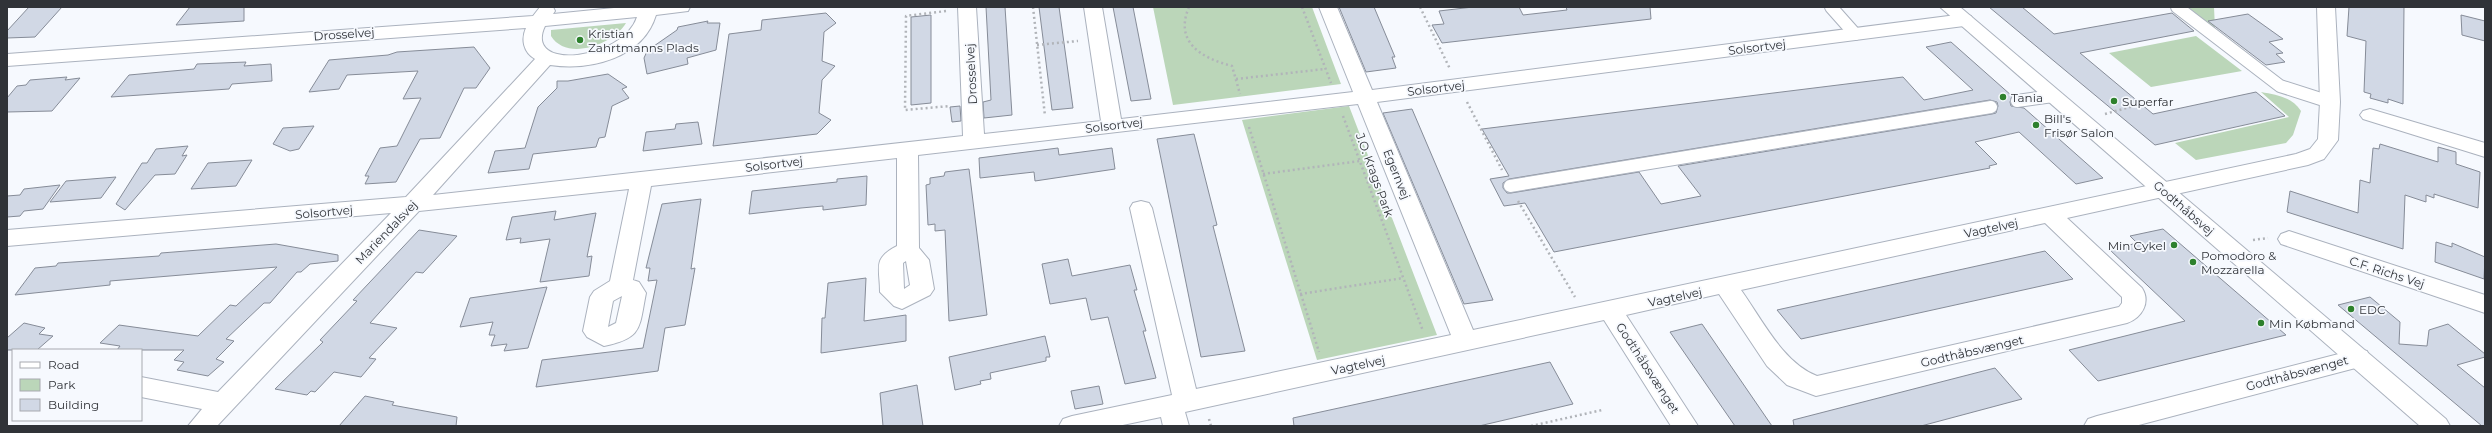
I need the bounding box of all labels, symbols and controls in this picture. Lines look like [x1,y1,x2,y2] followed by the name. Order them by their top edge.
[313,24,375,44] street label: Drosselvej
[588,26,699,55] place label: Kristian Zahrtmanns Plads
[575,35,585,45] marker: Kristian Zahrtmanns Plads
[1727,36,1787,58] street label: Solsortvej
[962,43,980,105] street label: Drosselvej
[1406,77,1466,99] street label: Solsortvej
[2011,90,2043,105] place label: Tania
[1998,92,2008,102] marker: Tania
[2122,94,2174,109] place label: Superfar
[2109,96,2119,106] marker: Superfar
[2044,111,2114,140] place label: Bill's Frisør Salon
[1084,114,1144,136] street label: Solsortvej
[2031,120,2041,130] marker: Bill's Frisør Salon
[1353,130,1397,220] street label: J.O. Krags Park
[1380,147,1414,201] street label: Egernvej
[744,153,804,175] street label: Solsortvej
[2151,178,2217,238] street label: Godthåbsvej
[352,197,420,267] street label: Mariendalsvej
[294,202,354,222] street label: Solsortvej
[1963,215,2019,241] street label: Vagtelvej
[2108,238,2166,253] place label: Min Cykel
[2169,240,2179,250] marker: Min Cykel
[2201,248,2276,277] place label: Pomodoro & Mozzarella
[2347,253,2427,291] street label: C.F. Richs Vej
[2188,257,2198,267] marker: Pomodoro & Mozzarella
[1647,284,1703,310] street label: Vagtelvej
[2359,302,2386,317] place label: EDC
[2346,304,2356,314] marker: EDC
[2269,316,2355,331] place label: Min Købmand
[2256,318,2266,328] marker: Min Købmand
[1613,320,1683,416] street label: Godthåbsvænget
[1919,332,2025,370] street label: Godthåbsvænget
[12,349,142,421] legend
[1330,352,1386,378] street label: Vagtelvej
[2244,352,2350,394] street label: Godthåbsvænget
[48,357,79,372] text: Road
[48,377,76,392] text: Park
[48,397,99,412] text: Building

